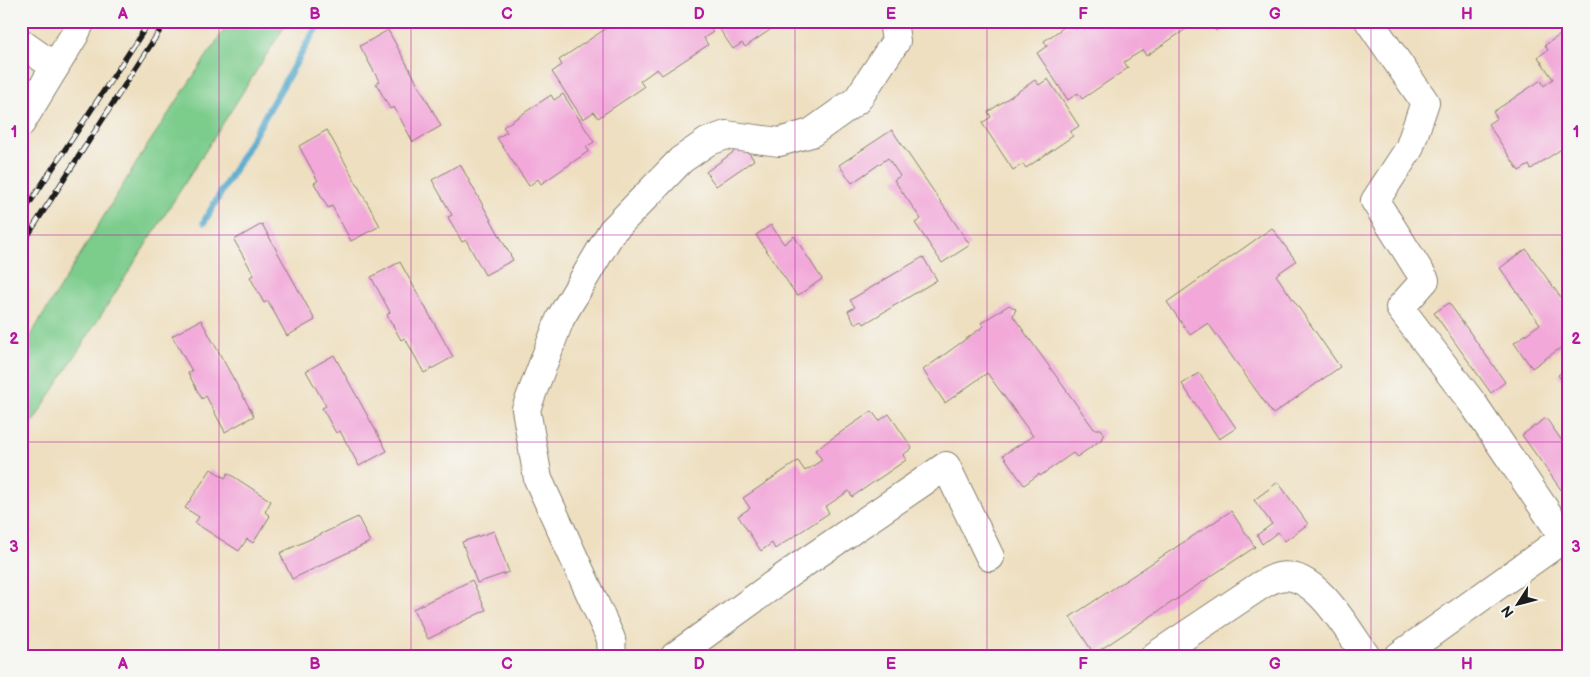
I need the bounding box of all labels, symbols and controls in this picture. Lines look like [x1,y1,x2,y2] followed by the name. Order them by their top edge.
[117,5,128,24] text: A
[309,5,321,24] text: B
[501,5,513,24] text: C
[693,5,705,24] text: D
[886,5,896,24] text: E
[1078,5,1088,24] text: F
[1269,5,1281,24] text: G
[1461,5,1473,24] text: H
[11,123,17,142] text: 1
[1573,123,1579,142] text: 1
[9,330,19,349] text: 2
[1571,330,1581,349] text: 2
[9,538,19,557] text: 3
[1571,538,1581,557] text: 3
[1492,580,1542,630] north arrow
[1498,602,1518,621] text: N
[117,655,128,674] text: A
[309,655,321,674] text: B
[501,655,513,674] text: C
[693,655,705,674] text: D
[886,655,896,674] text: E
[1078,655,1088,674] text: F
[1269,655,1281,674] text: G
[1461,655,1473,674] text: H

